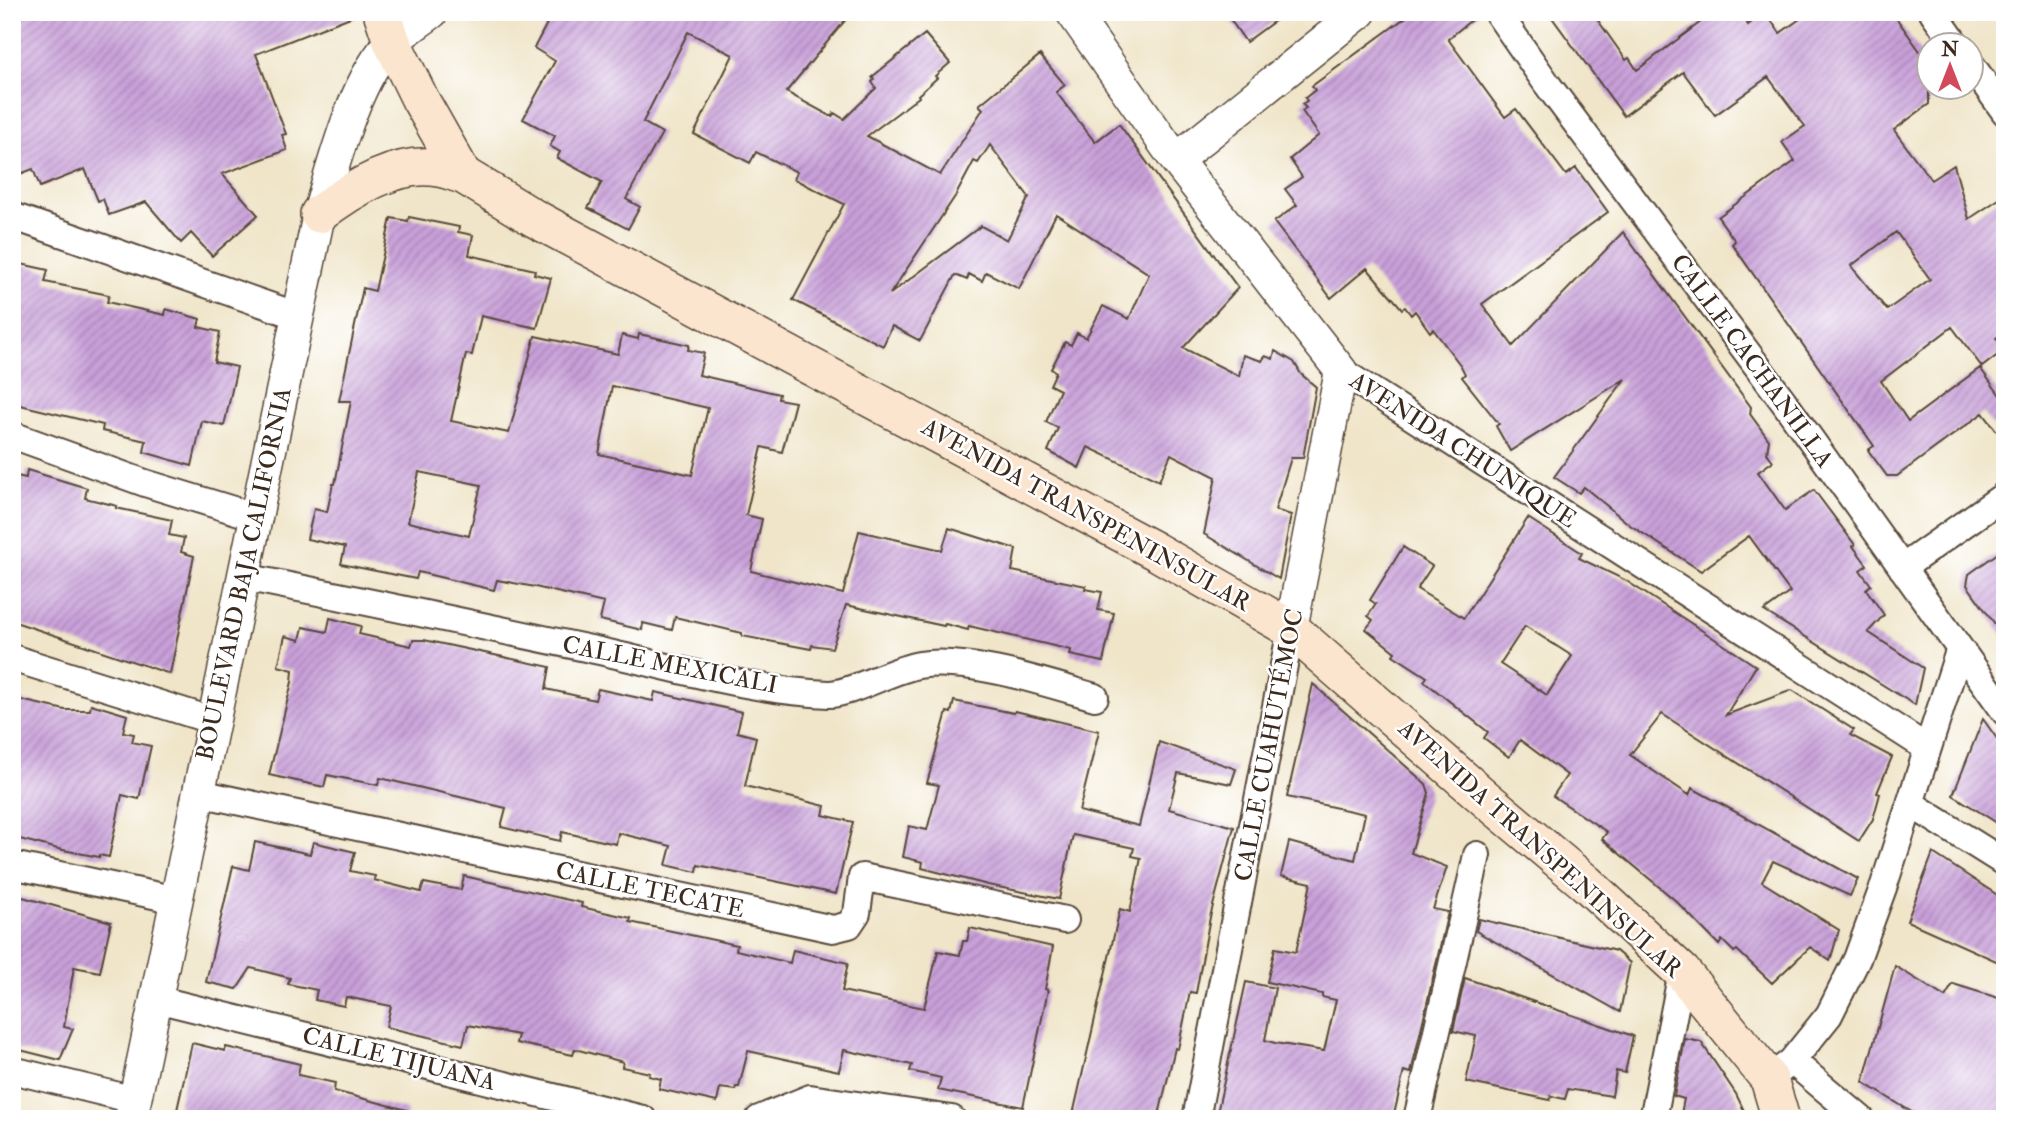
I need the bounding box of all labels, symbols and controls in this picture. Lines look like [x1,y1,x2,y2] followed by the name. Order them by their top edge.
[1916,32,1986,102] north arrow
[1940,38,1959,62] text: N
[1664,248,1840,474] street label: CALLE CACHANILLA
[1343,364,1582,535] street label: AVENIDA CHUNIQUE
[189,385,299,763] street label: BOULEVARD BAJA CALIFORNIA
[915,411,1257,619] street label: AVENIDA TRANSPENINSULAR
[1226,606,1311,884] street label: CALLE CUAHUTÉMOC
[560,629,780,701] street label: CALLE MEXICALI
[1391,713,1689,985] street label: AVENIDA TRANSPENINSULAR
[553,855,747,925] street label: CALLE TECATE
[299,1020,499,1098] street label: CALLE TIJUANA

